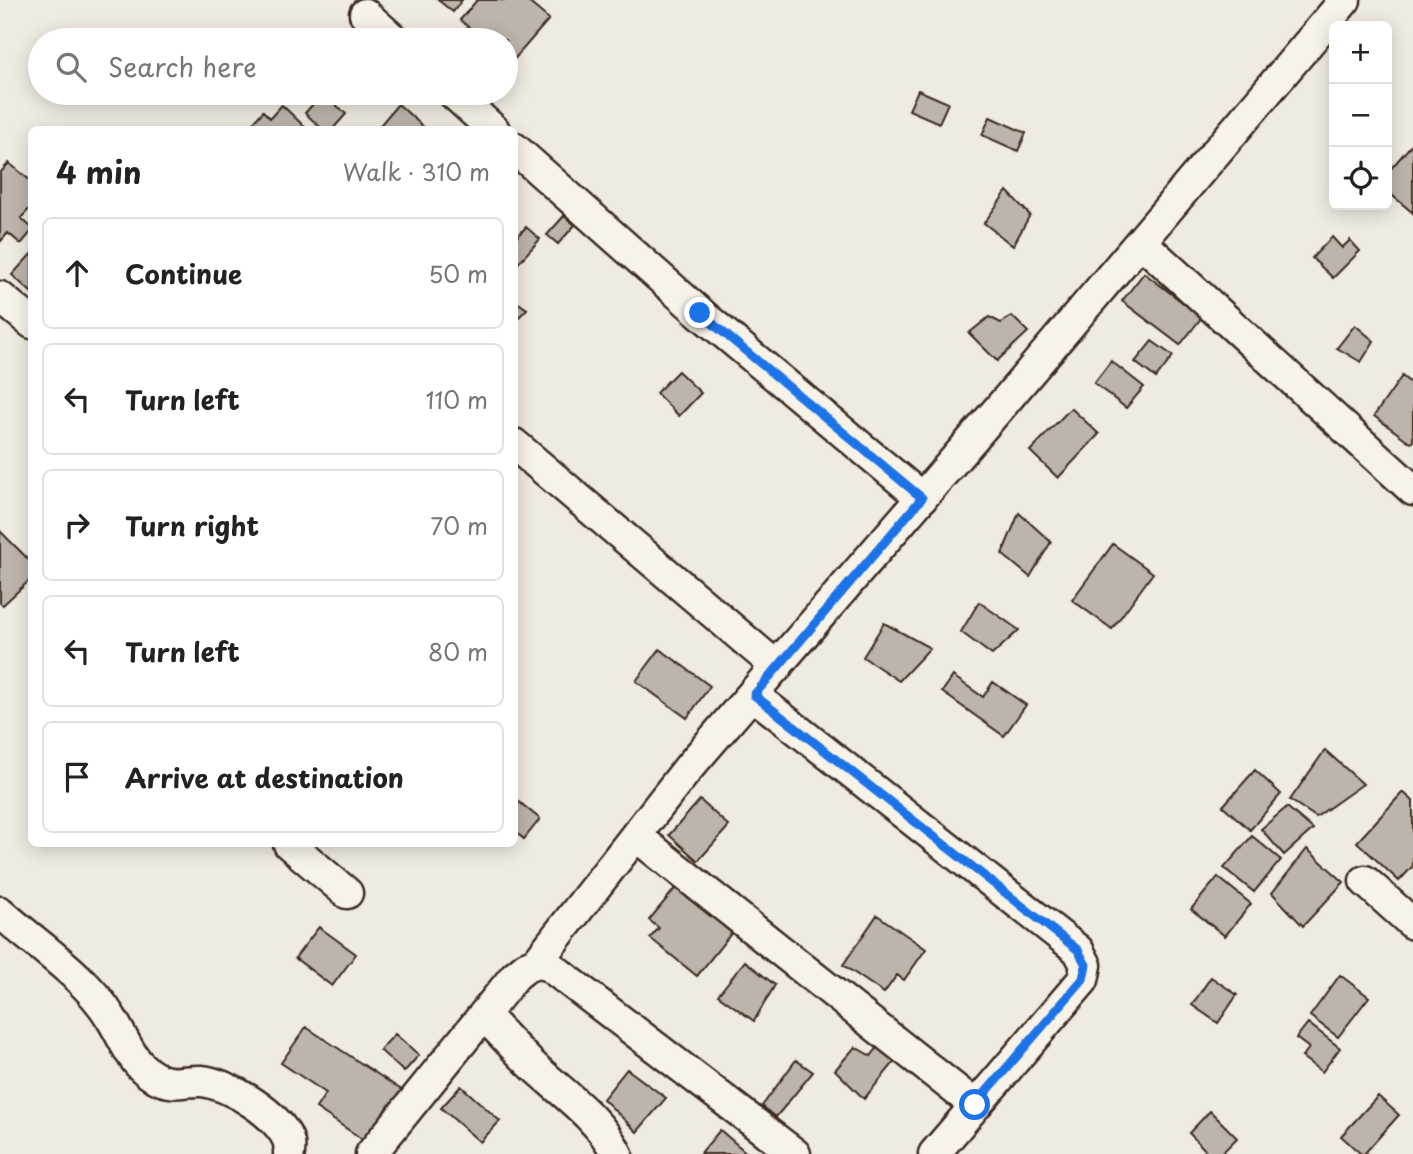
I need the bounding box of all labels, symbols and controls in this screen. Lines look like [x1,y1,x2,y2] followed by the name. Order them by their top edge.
[1329,21,1392,210] map controls
[1329,21,1392,84] button: +
[28,28,518,105] search box
[108,47,257,86] text: Search here
[52,48,90,86] icon: search
[1329,84,1392,147] button: −
[1329,147,1392,210] button: locate
[56,149,142,194] text: 4 min
[343,154,490,189] text: Walk · 310 m
[58,254,96,292] icon: ahead
[125,254,242,293] text: Continue
[428,256,488,291] text: 50 m
[684,297,715,328] route end
[58,380,96,418] icon: left
[125,380,240,419] text: Turn left
[426,382,488,417] text: 110 m
[58,506,96,544] icon: right
[125,506,259,545] text: Turn right
[430,508,488,543] text: 70 m
[58,632,96,670] icon: left
[125,632,240,671] text: Turn left
[428,634,488,669] text: 80 m
[58,758,96,796] icon: arrive
[125,758,404,797] text: Arrive at destination
[959,1089,990,1120] route start

